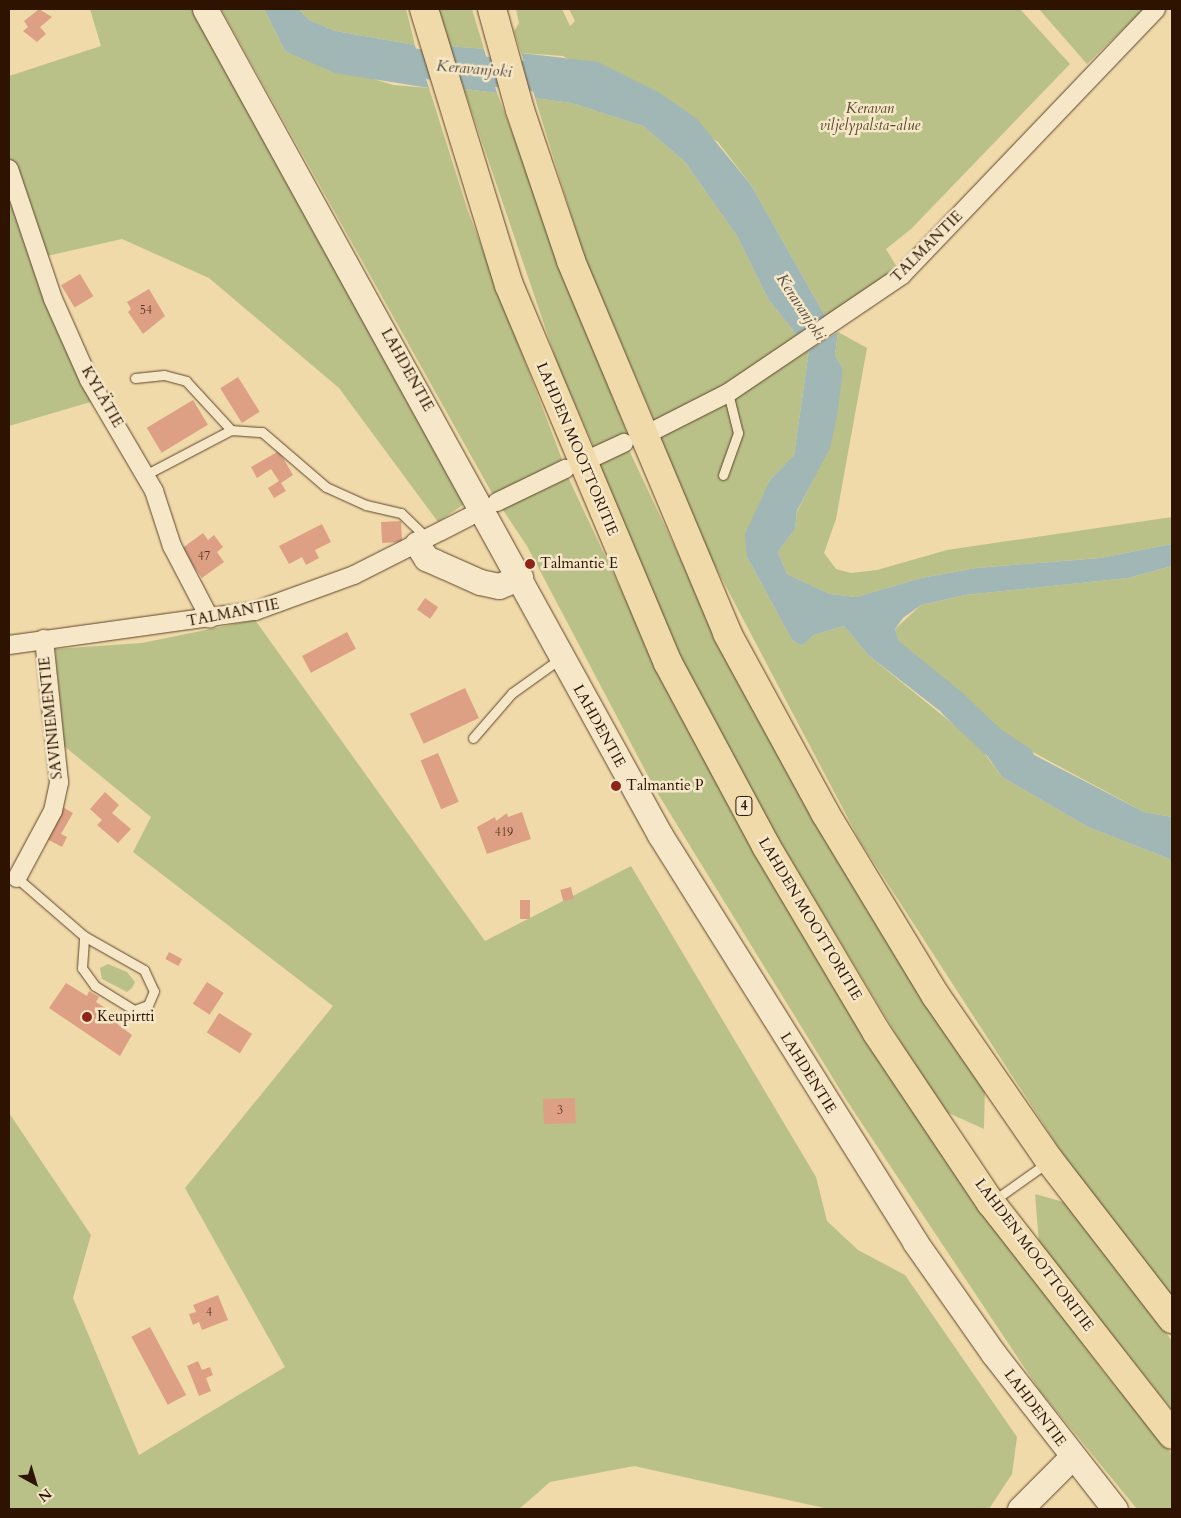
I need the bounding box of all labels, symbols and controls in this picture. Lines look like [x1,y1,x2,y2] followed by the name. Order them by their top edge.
[435,56,513,82] water label: Keravanjoki
[820,99,920,134] park label: Keravan viljelypalsta-alue
[888,208,966,286] street label: TALMANTIE
[772,270,830,344] water label: Keravanjoki
[140,304,152,318] house number: 54
[377,325,437,415] street label: LAHDENTIE
[532,360,622,538] street label: LAHDEN MOOTTORITIE
[77,363,127,431] street label: KYLÄTIE
[198,550,210,564] house number: 47
[540,555,618,573] place label: Talmantie E
[524,558,536,570] marker: Talmantie E
[185,595,281,631] street label: TALMANTIE
[36,656,66,780] street label: SAVINIEMENTIE
[569,681,629,771] street label: LAHDENTIE
[626,777,704,795] place label: Talmantie P
[610,780,622,792] marker: Talmantie P
[735,794,753,818] road number: 4
[495,826,513,840] house number: 419
[754,834,866,1004] street label: LAHDEN MOOTTORITIE
[97,1008,155,1026] place label: Keupirtti
[81,1011,93,1023] marker: Keupirtti
[776,1029,840,1117] street label: LAHDENTIE
[557,1104,563,1118] house number: 3
[971,1175,1097,1335] street label: LAHDEN MOOTTORITIE
[206,1306,212,1320] house number: 4
[1000,1366,1070,1450] street label: LAHDENTIE
[10,1458,60,1508] north arrow
[34,1484,55,1506] text: N

